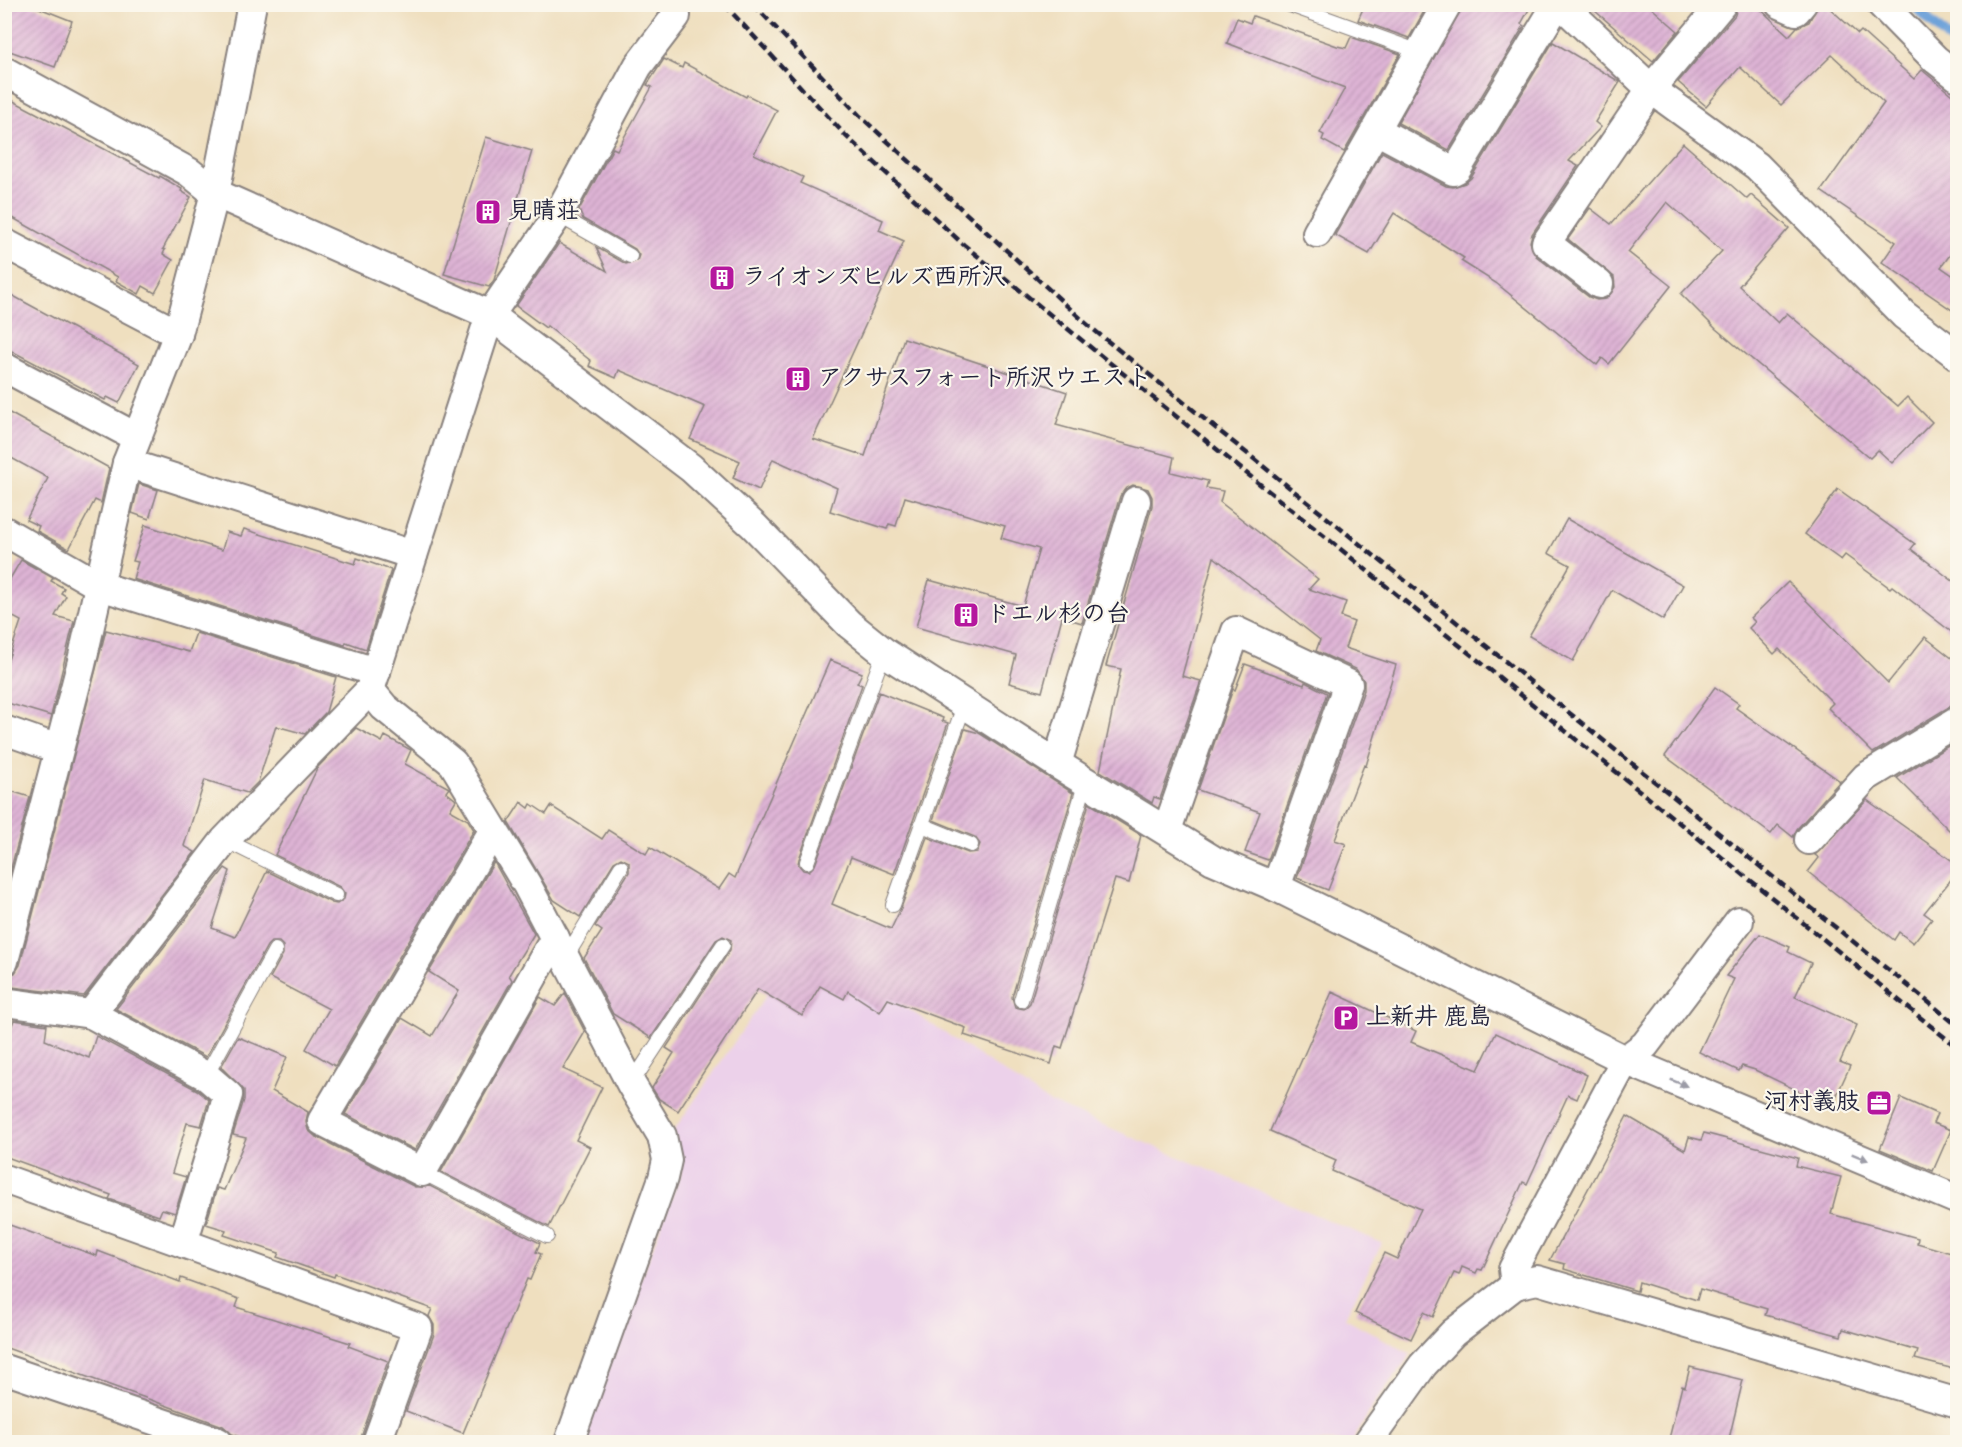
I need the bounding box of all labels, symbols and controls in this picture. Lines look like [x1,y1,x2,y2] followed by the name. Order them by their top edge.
[508,195,580,230] place label: 見晴荘
[473,197,503,227] building icon: 見晴荘
[742,261,1006,296] place label: ライオンズヒルズ西所沢
[707,263,737,293] building icon: ライオンズヒルズ西所沢
[818,362,1152,397] place label: アクサスフォート所沢ウエスト
[783,364,813,394] building icon: アクサスフォート所沢ウエスト
[986,598,1130,633] place label: ドエル杉の台
[951,600,981,630] building icon: ドエル杉の台
[1366,1001,1492,1036] place label: 上新井 鹿島
[1331,1003,1361,1033] parking icon: 上新井 鹿島
[1671,1078,1689,1088] one-way arrow
[1764,1086,1860,1121] place label: 河村義肢
[1864,1088,1894,1118] office icon: 河村義肢
[1851,1152,1869,1162] one-way arrow

